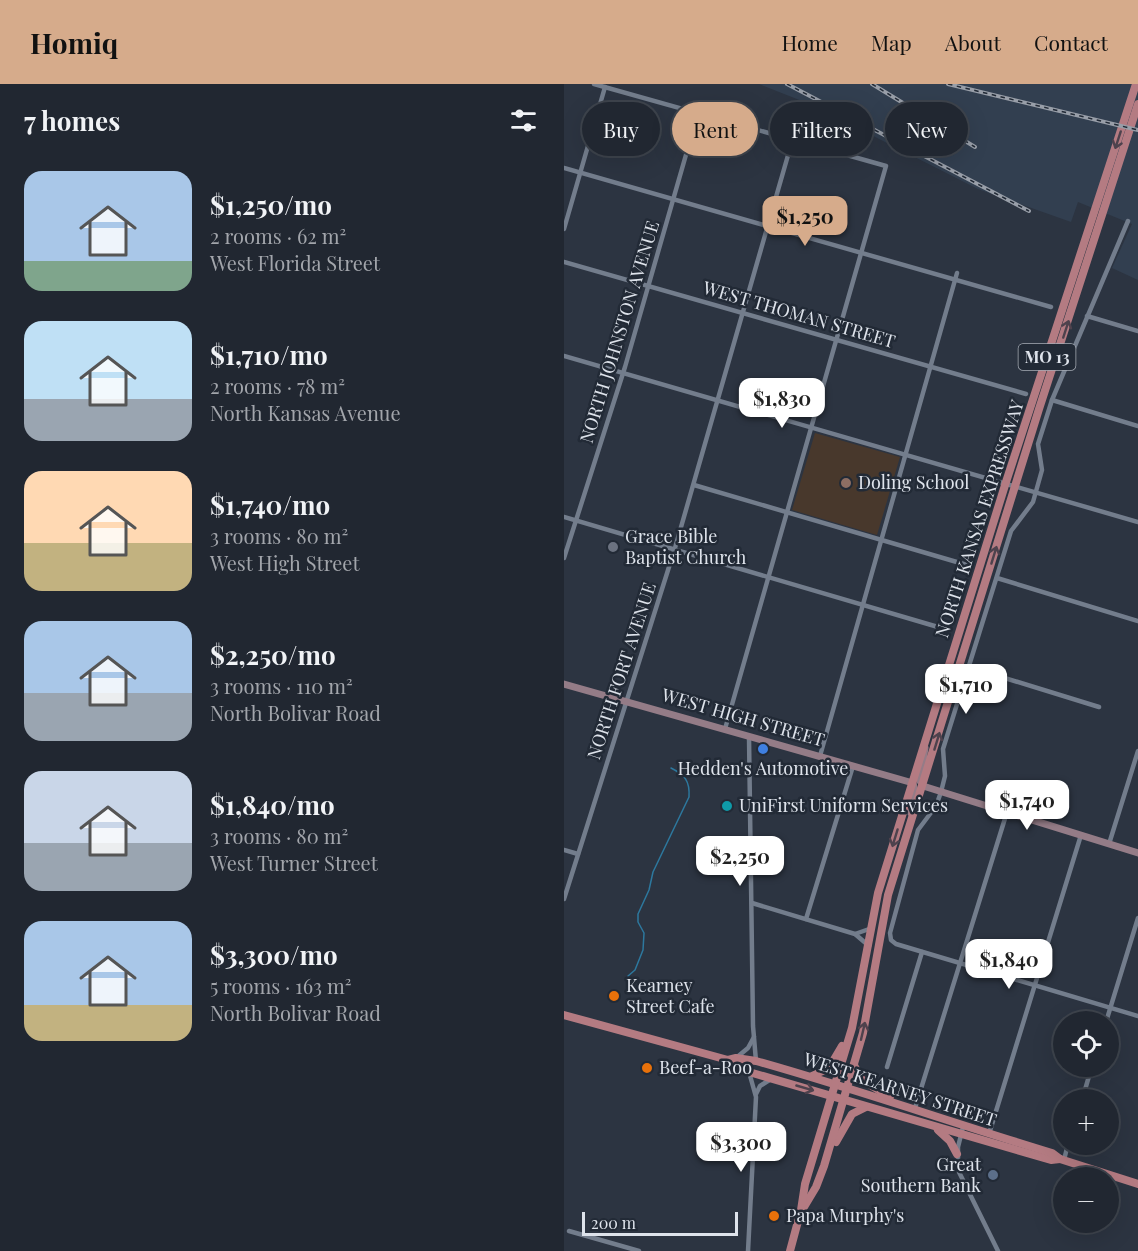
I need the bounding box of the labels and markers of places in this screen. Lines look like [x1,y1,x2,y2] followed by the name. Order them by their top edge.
[756,196,854,247] pin: $1,250
[733,378,831,429] pin: $1,830
[858,470,969,494] place label: Doling School
[839,476,853,490] marker: Doling School
[625,524,747,569] place label: Grace Bible Baptist Church
[606,540,620,554] marker: Grace Bible Baptist Church
[917,664,1015,715] pin: $1,710
[756,742,770,756] marker: Hedden's Automotive
[678,756,848,780] place label: Hedden's Automotive
[978,780,1076,831] pin: $1,740
[739,793,948,817] place label: UniFirst Uniform Services
[720,799,734,813] marker: UniFirst Uniform Services
[691,836,789,887] pin: $2,250
[960,939,1058,990] pin: $1,840
[626,973,715,1018] place label: Kearney Street Cafe
[607,989,621,1003] marker: Kearney Street Cafe
[659,1055,752,1079] place label: Beef-a-Roo
[640,1061,654,1075] marker: Beef-a-Roo
[692,1122,790,1173] pin: $3,300
[861,1152,982,1197] place label: Great Southern Bank
[986,1168,1000,1182] marker: Great Southern Bank
[786,1203,904,1227] place label: Papa Murphy's
[767,1209,781,1223] marker: Papa Murphy's

